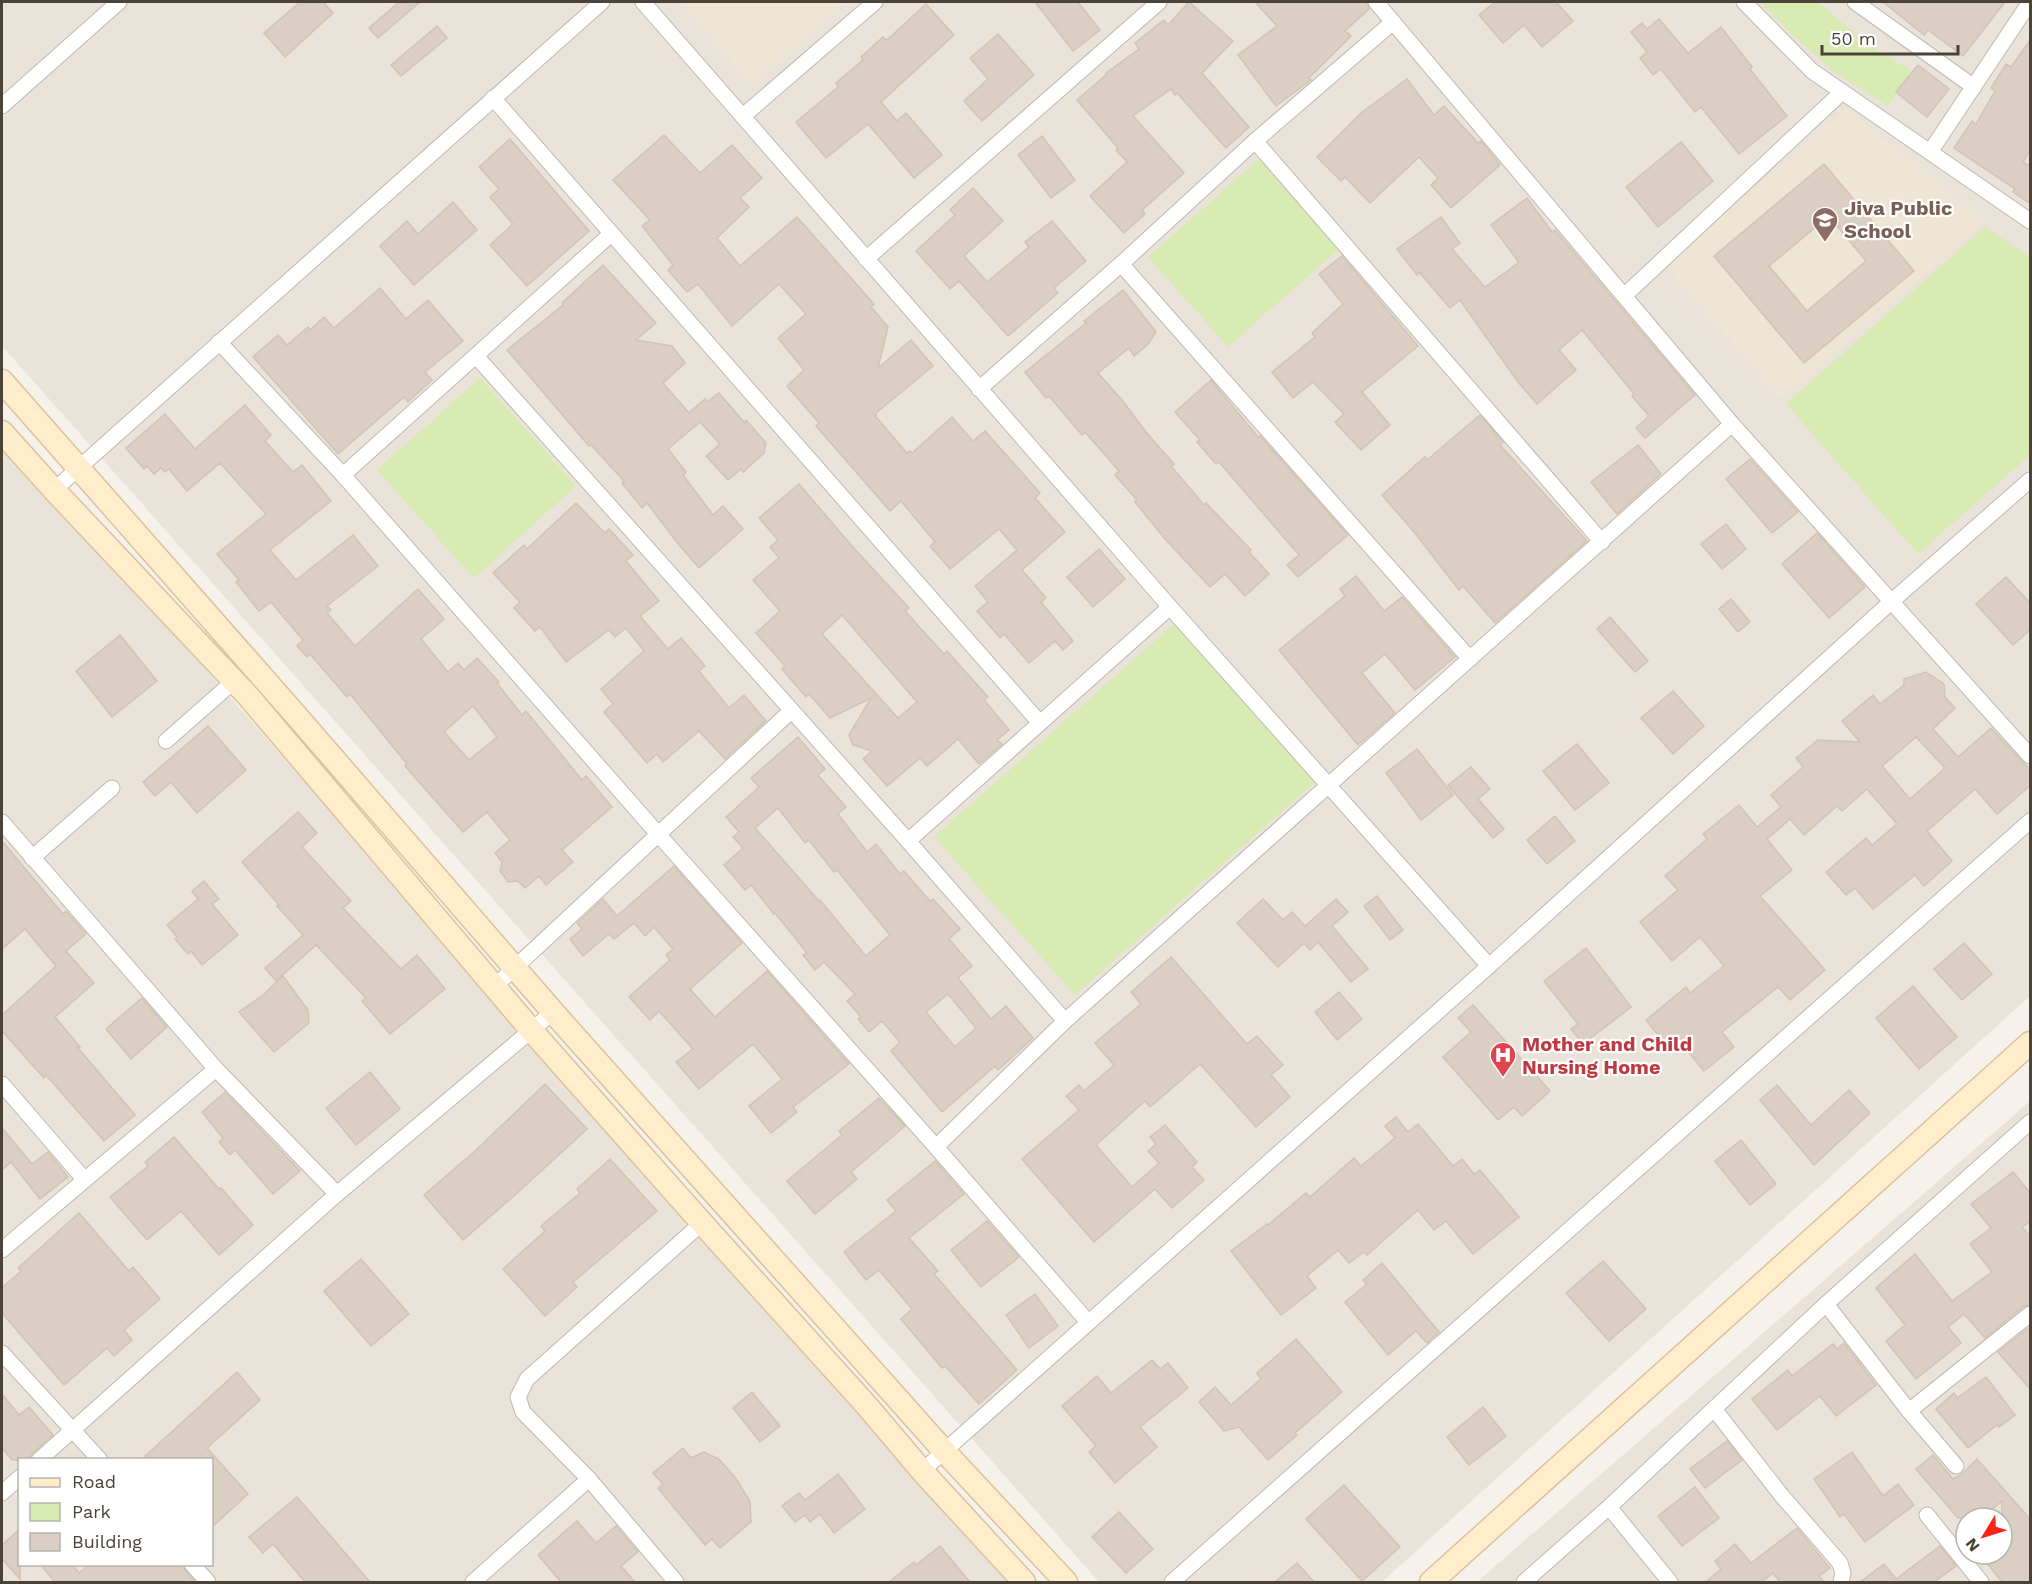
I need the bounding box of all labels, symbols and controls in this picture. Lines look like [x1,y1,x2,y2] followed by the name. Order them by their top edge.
[1822,18,1958,56] scale bar
[1831,28,1876,49] text: 50 m
[1844,196,1952,243] place label: Jiva Public School
[1810,205,1840,243] school or university icon: Jiva Public School
[1522,1032,1692,1079] place label: Mother and Child Nursing Home
[1488,1040,1518,1078] hospital icon: Mother and Child Nursing Home
[18,1458,213,1566] legend
[72,1471,116,1492] text: Road
[72,1501,111,1522] text: Park
[1954,1506,2014,1566] north arrow
[72,1531,142,1552] text: Building
[1961,1534,1984,1555] text: N

